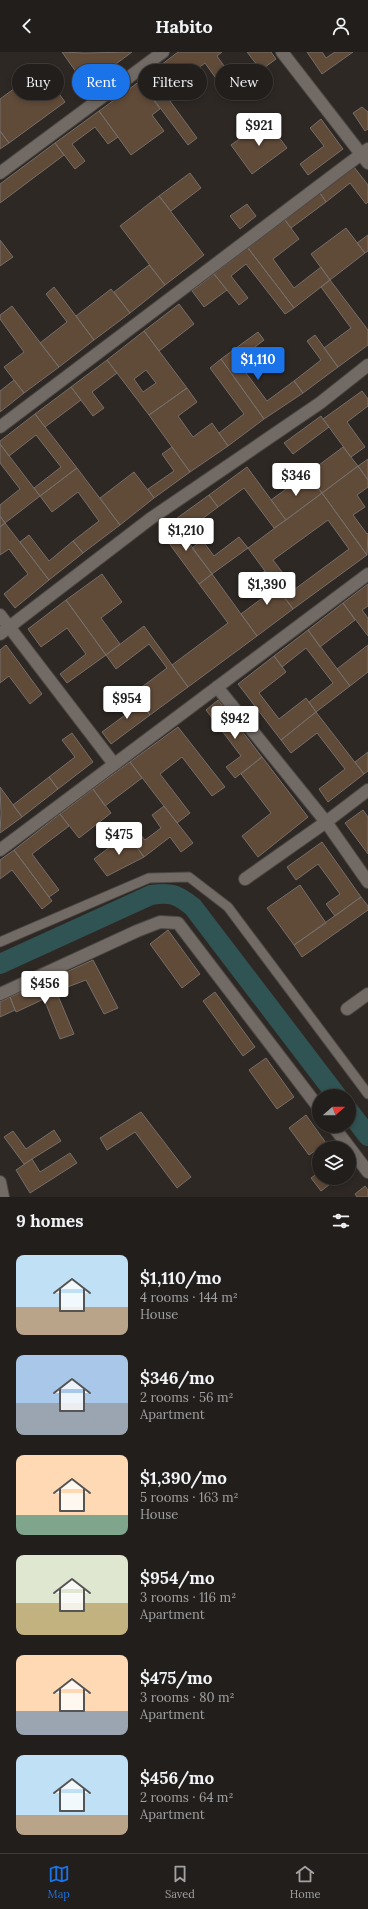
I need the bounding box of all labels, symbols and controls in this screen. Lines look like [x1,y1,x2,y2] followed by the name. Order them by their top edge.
[16,15,38,37] icon: back
[155,15,213,38] text: Habito
[330,15,352,37] icon: person
[12,64,64,100] chip: Buy
[72,64,130,100] chip: Rent
[138,64,207,100] chip: Filters
[215,64,273,100] chip: New
[235,113,283,147] pin: $921
[245,117,273,134] text: $921
[225,347,291,381] pin: $1,110
[241,351,276,368] text: $1,110
[272,463,320,497] pin: $346
[281,467,311,484] text: $346
[153,518,219,552] pin: $1,210
[168,522,204,539] text: $1,210
[234,572,300,606] pin: $1,390
[247,576,287,593] text: $1,390
[103,686,151,720] pin: $954
[112,690,142,707] text: $954
[211,706,259,740] pin: $942
[220,710,250,727] text: $942
[95,822,143,856] pin: $475
[105,826,133,843] text: $475
[21,971,69,1005] pin: $456
[30,975,60,992] text: $456
[312,1089,356,1133] north arrow
[312,1089,356,1185] map controls
[312,1141,356,1185] button: layers
[16,1210,83,1232] text: 9 homes
[330,1210,352,1232] icon: filters
[140,1267,221,1289] text: $1,110/mo
[48,1271,96,1319] icon: home
[140,1289,238,1306] text: 4 rooms · 144 m²
[140,1306,178,1323] text: House
[140,1367,214,1389] text: $346/mo
[48,1371,96,1419] icon: home
[140,1389,234,1406] text: 2 rooms · 56 m²
[140,1406,205,1423] text: Apartment
[140,1467,227,1489] text: $1,390/mo
[48,1471,96,1519] icon: home
[140,1489,239,1506] text: 5 rooms · 163 m²
[140,1506,178,1523] text: House
[140,1567,215,1589] text: $954/mo
[48,1571,96,1619] icon: home
[140,1589,236,1606] text: 3 rooms · 116 m²
[140,1606,205,1623] text: Apartment
[140,1667,212,1689] text: $475/mo
[48,1671,96,1719] icon: home
[140,1689,235,1706] text: 3 rooms · 80 m²
[140,1706,205,1723] text: Apartment
[140,1767,214,1789] text: $456/mo
[48,1771,96,1819] icon: home
[140,1789,233,1806] text: 2 rooms · 64 m²
[140,1806,205,1823] text: Apartment
[48,1863,70,1901] tab: Map
[165,1863,195,1901] tab: Saved
[290,1863,320,1901] tab: Home

